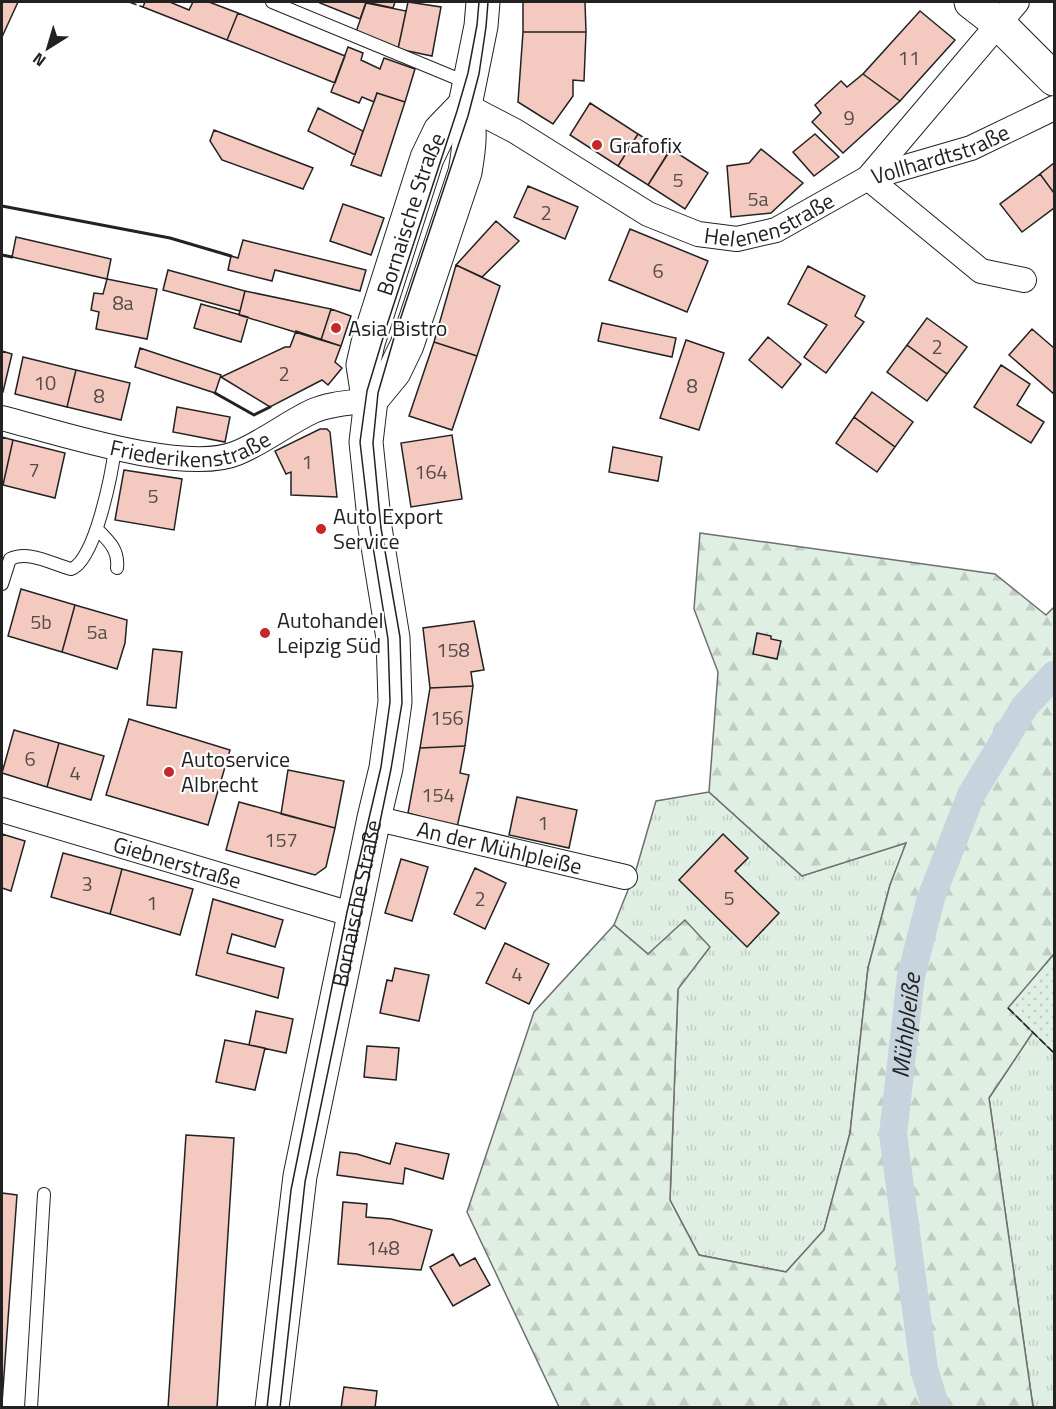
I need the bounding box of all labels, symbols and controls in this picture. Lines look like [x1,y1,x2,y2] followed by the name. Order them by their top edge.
[18,18,78,78] north arrow
[898,42,920,73] house number: 11
[27,47,51,73] text: N
[843,102,855,133] house number: 9
[867,115,1015,193] street label: Vollhardtstraße
[367,127,454,300] street label: Bornaische Straße
[609,128,682,162] place label: Grafofix
[590,138,604,152] marker: Grafofix
[672,164,684,195] house number: 5
[747,183,769,214] house number: 5a
[702,184,840,256] street label: Helenenstraße
[540,197,552,228] house number: 2
[652,255,664,286] house number: 6
[112,287,134,318] house number: 8a
[348,311,447,345] place label: Asia Bistro
[329,321,343,335] marker: Asia Bistro
[931,331,943,362] house number: 2
[278,358,290,389] house number: 2
[34,367,56,398] house number: 10
[686,370,698,401] house number: 8
[93,380,105,411] house number: 8
[107,422,277,476] street label: Friederikenstraße
[301,446,313,477] house number: 1
[28,454,40,485] house number: 7
[414,456,448,487] house number: 164
[147,480,159,511] house number: 5
[333,499,443,558] place label: Auto Export Service
[314,522,328,536] marker: Auto Export Service
[277,603,384,662] place label: Autohandel Leipzig Süd
[30,606,52,637] house number: 5b
[86,616,108,647] house number: 5a
[258,626,272,640] marker: Autohandel Leipzig Süd
[436,634,470,665] house number: 158
[430,702,464,733] house number: 156
[181,742,290,801] place label: Autoservice Albrecht
[24,743,36,774] house number: 6
[69,757,81,788] house number: 4
[162,765,176,779] marker: Autoservice Albrecht
[421,779,455,810] house number: 154
[537,807,549,838] house number: 1
[414,812,586,883] street label: An der Mühlpleiße
[322,817,390,990] street label: Bornaische Straße
[264,824,298,855] house number: 157
[109,827,245,897] street label: Giebnerstraße
[81,868,93,899] house number: 3
[723,882,735,913] house number: 5
[474,883,486,914] house number: 2
[146,887,158,918] house number: 1
[511,958,523,989] house number: 4
[882,969,929,1080] water label: Mühlpleiße
[366,1232,400,1263] house number: 148

